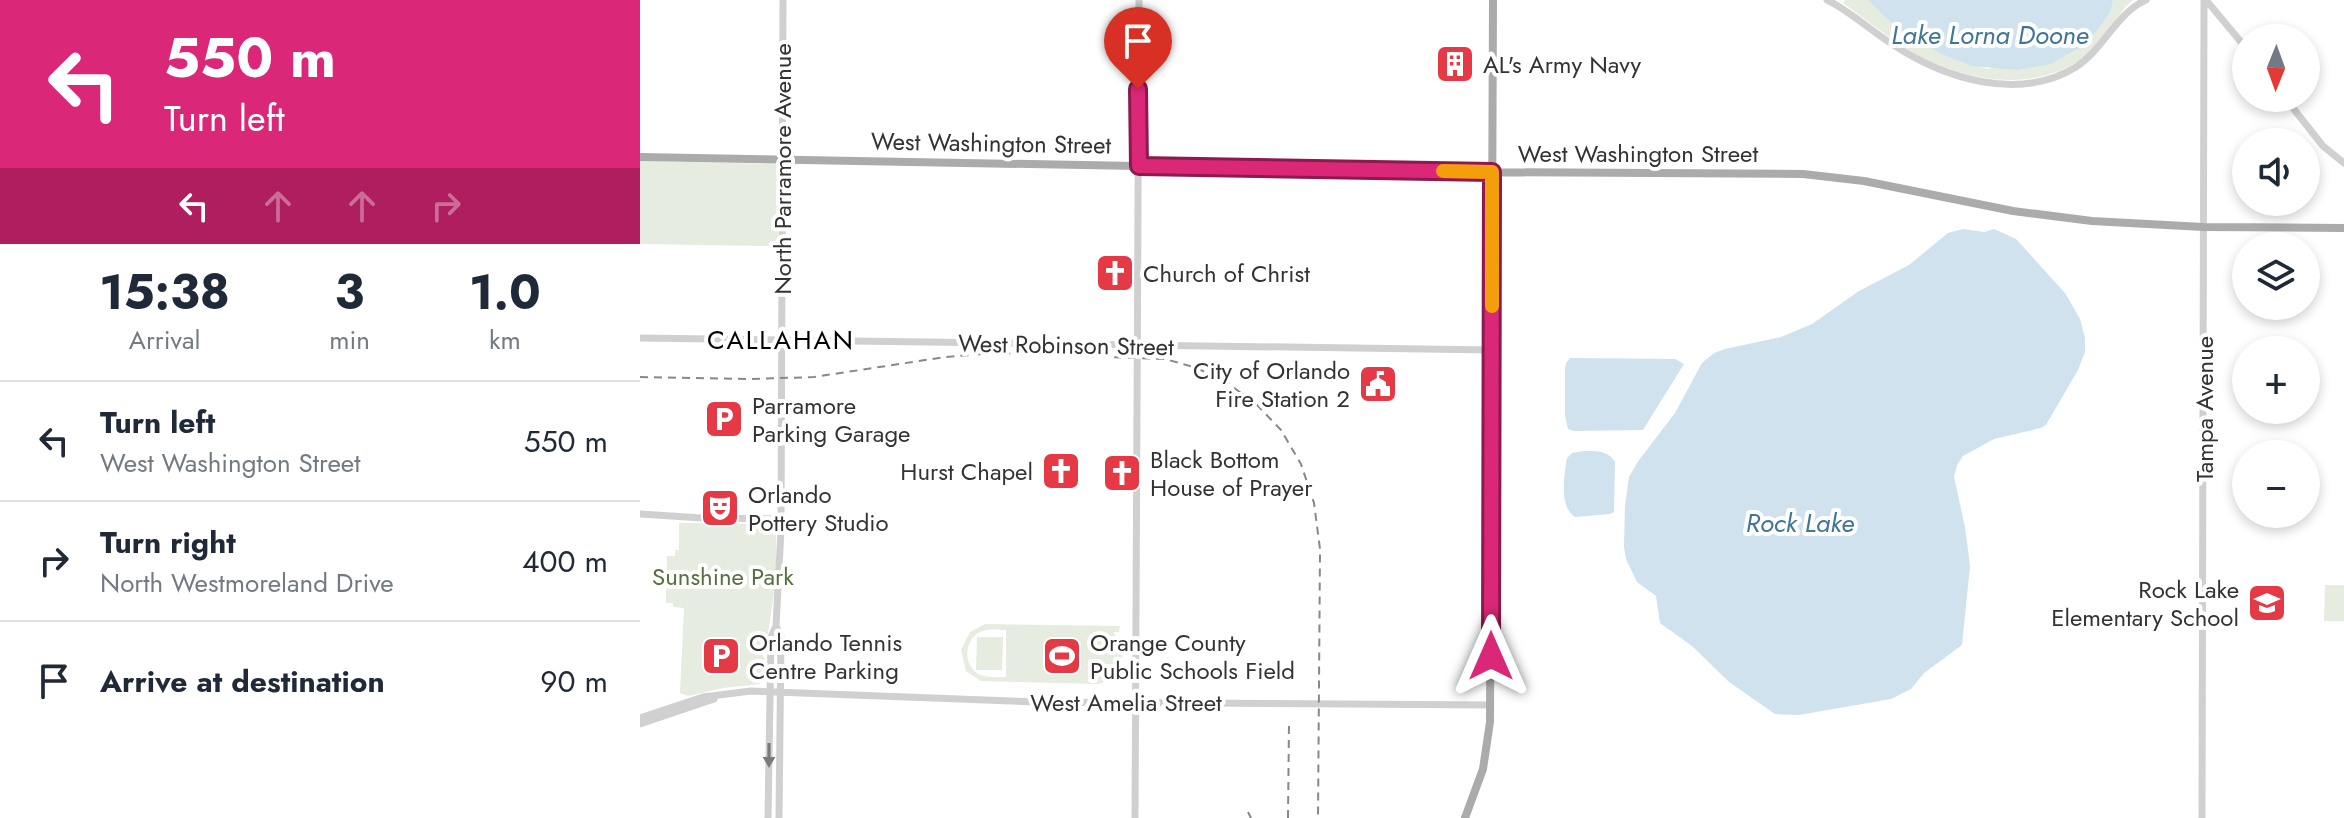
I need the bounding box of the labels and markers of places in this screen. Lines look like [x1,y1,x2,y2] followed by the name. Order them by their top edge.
[1104,7,1172,89] pin
[1434,43,1476,85] building icon: AL's Army Navy
[1483,47,1642,82] place label: AL's Army Navy
[1094,252,1136,294] church icon: Church of Christ
[1143,256,1310,291] place label: Church of Christ
[1193,353,1350,416] place label: City of Orlando Fire Station 2
[1357,363,1399,405] public building icon: City of Orlando Fire Station 2
[752,388,910,451] place label: Parramore Parking Garage
[703,398,745,440] parking icon: Parramore Parking Garage
[1150,442,1313,505] place label: Black Bottom House of Prayer
[1040,450,1082,492] church icon: Hurst Chapel
[1101,452,1143,494] church icon: Black Bottom House of Prayer
[900,454,1033,489] place label: Hurst Chapel
[748,477,889,540] place label: Orlando Pottery Studio
[699,487,741,529] theatre icon: Orlando Pottery Studio
[2051,572,2239,635] place label: Rock Lake Elementary School
[2246,582,2288,624] school or university icon: Rock Lake Elementary School
[749,625,902,688] place label: Orlando Tennis Centre Parking
[1090,625,1295,688] place label: Orange County Public Schools Field
[700,635,742,677] parking icon: Orlando Tennis Centre Parking
[1041,635,1083,677] sports icon: Orange County Public Schools Field

